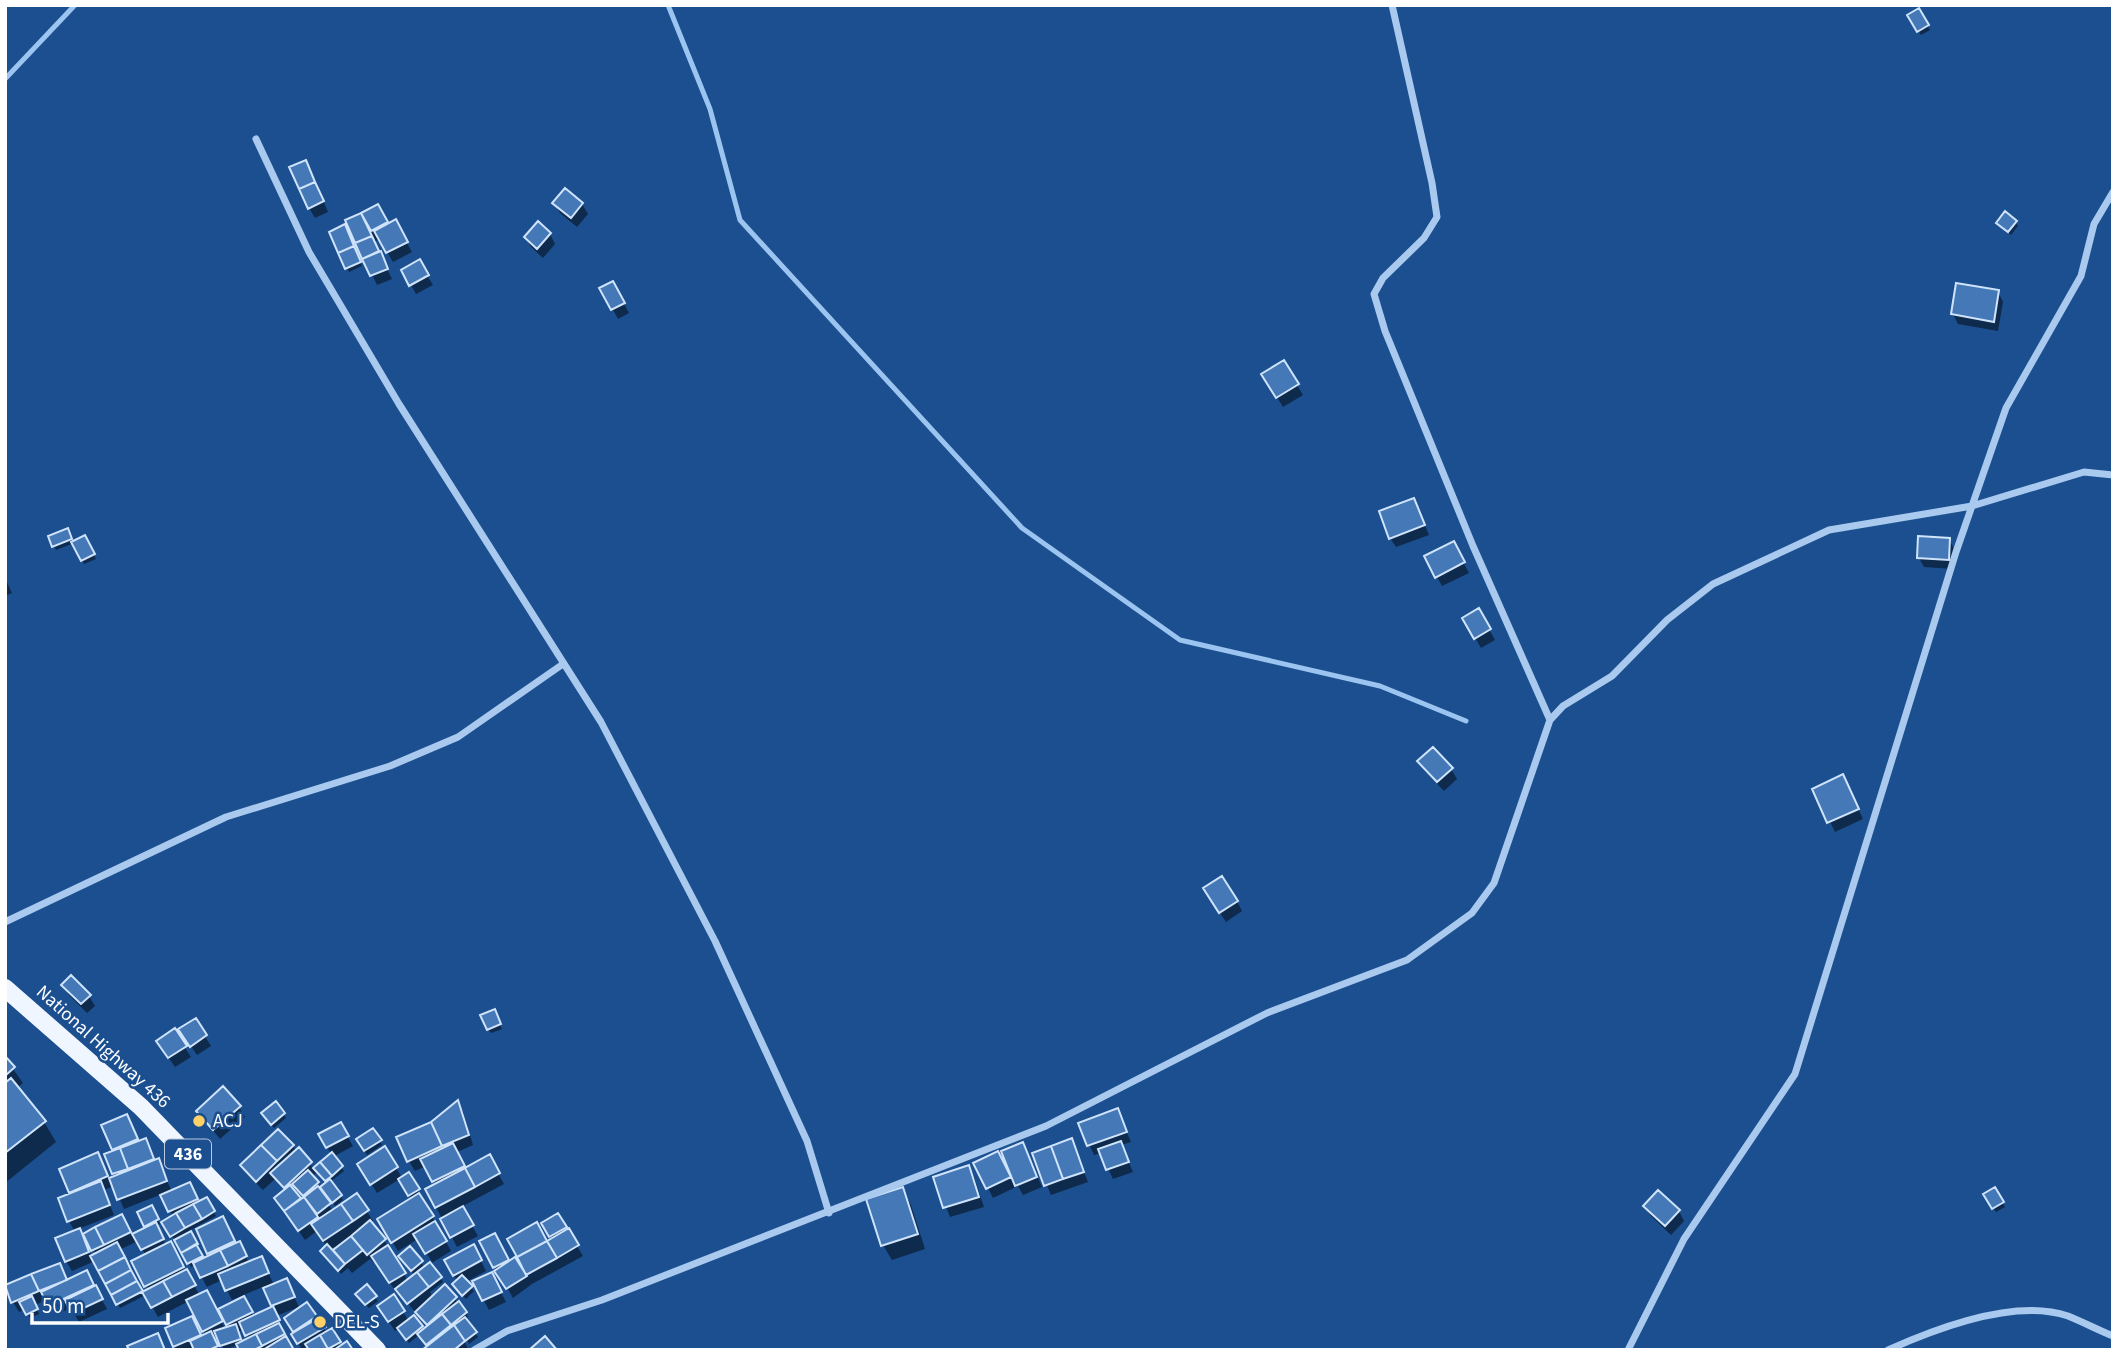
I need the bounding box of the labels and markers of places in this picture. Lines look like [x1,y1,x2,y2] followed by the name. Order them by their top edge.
[213,1108,243,1135] place label: ACJ
[191,1113,207,1129] marker: ACJ
[334,1309,380,1336] place label: DEL-S
[312,1314,328,1330] marker: DEL-S

